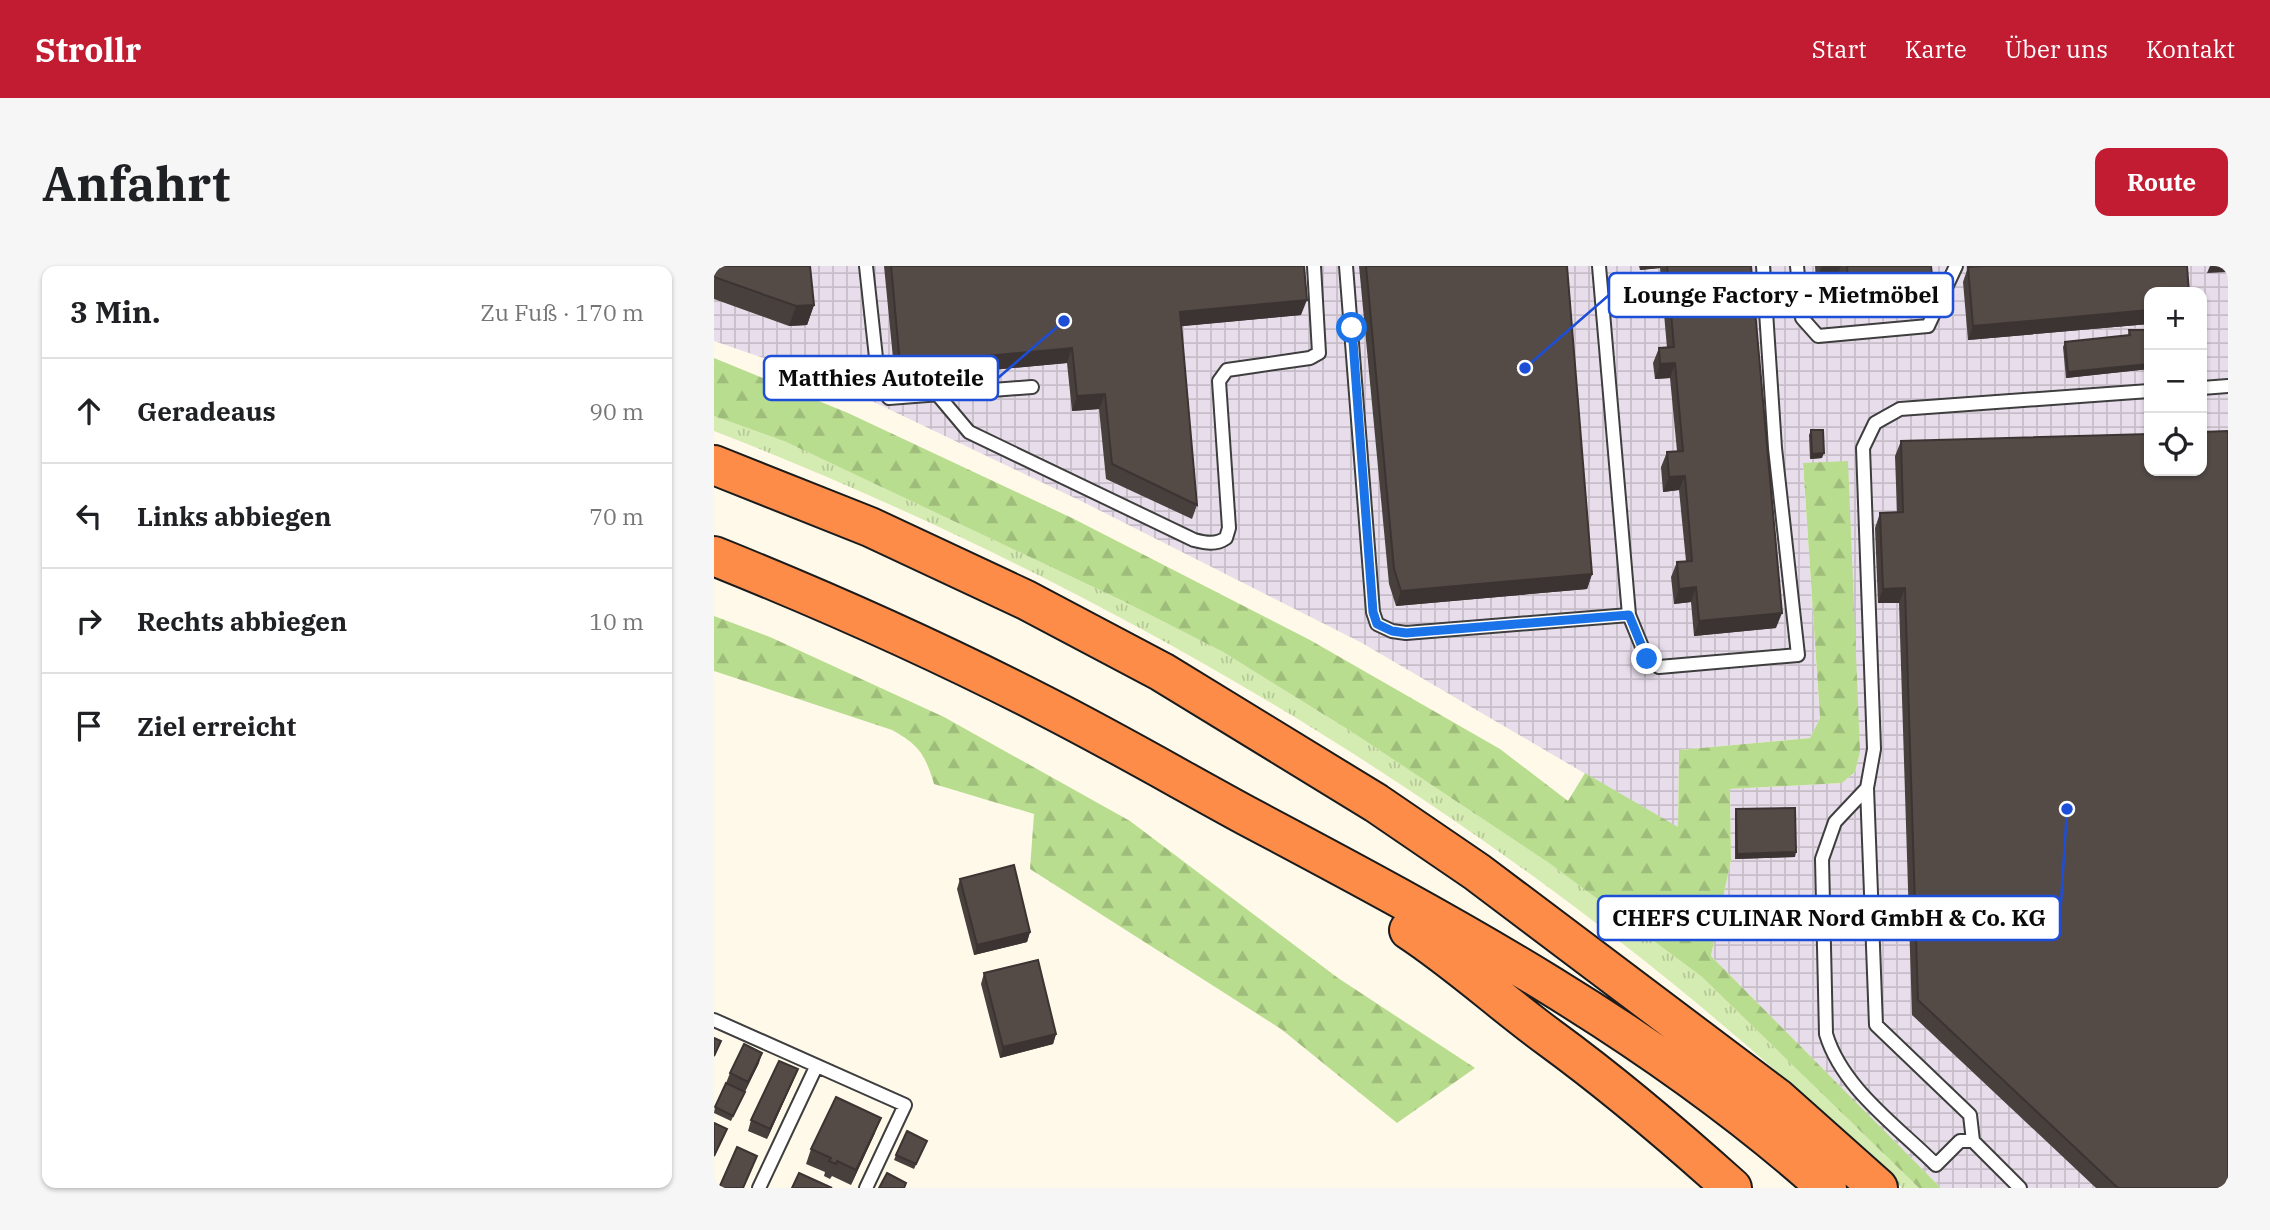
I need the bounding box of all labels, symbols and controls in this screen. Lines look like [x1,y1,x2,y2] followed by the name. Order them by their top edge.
[35,28,141,71] text: Strollr
[1812,33,1867,65] text: Start
[1905,33,1967,65] text: Karte
[2005,33,2108,65] text: Über uns
[2146,33,2235,65] text: Kontakt
[2095,148,2228,216] button: Route
[42,151,230,214] text: Anfahrt
[1609,273,1953,317] callout: Lounge Factory - Mietmöbel
[1623,279,1939,309] text: Lounge Factory - Mietmöbel
[2144,287,2207,476] map controls
[2144,287,2207,350] button: +
[70,292,161,331] text: 3 Min.
[480,297,644,327] text: Zu Fuß · 170 m
[1336,312,1367,343] route start
[2144,350,2207,413] button: −
[764,356,998,400] callout: Matthies Autoteile
[778,362,984,392] text: Matthies Autoteile
[70,392,108,430] icon: ahead
[137,394,276,428] text: Geradeaus
[589,396,644,426] text: 90 m
[2144,413,2207,476] button: locate
[70,497,108,535] icon: left
[137,499,332,533] text: Links abbiegen
[589,501,644,531] text: 70 m
[70,602,108,640] icon: right
[137,604,347,638] text: Rechts abbiegen
[589,606,644,636] text: 10 m
[1631,643,1662,674] route end
[70,707,108,745] icon: arrive
[137,709,296,743] text: Ziel erreicht
[1598,896,2060,940] callout: CHEFS CULINAR Nord GmbH & Co. KG
[1612,902,2046,932] text: CHEFS CULINAR Nord GmbH & Co. KG

